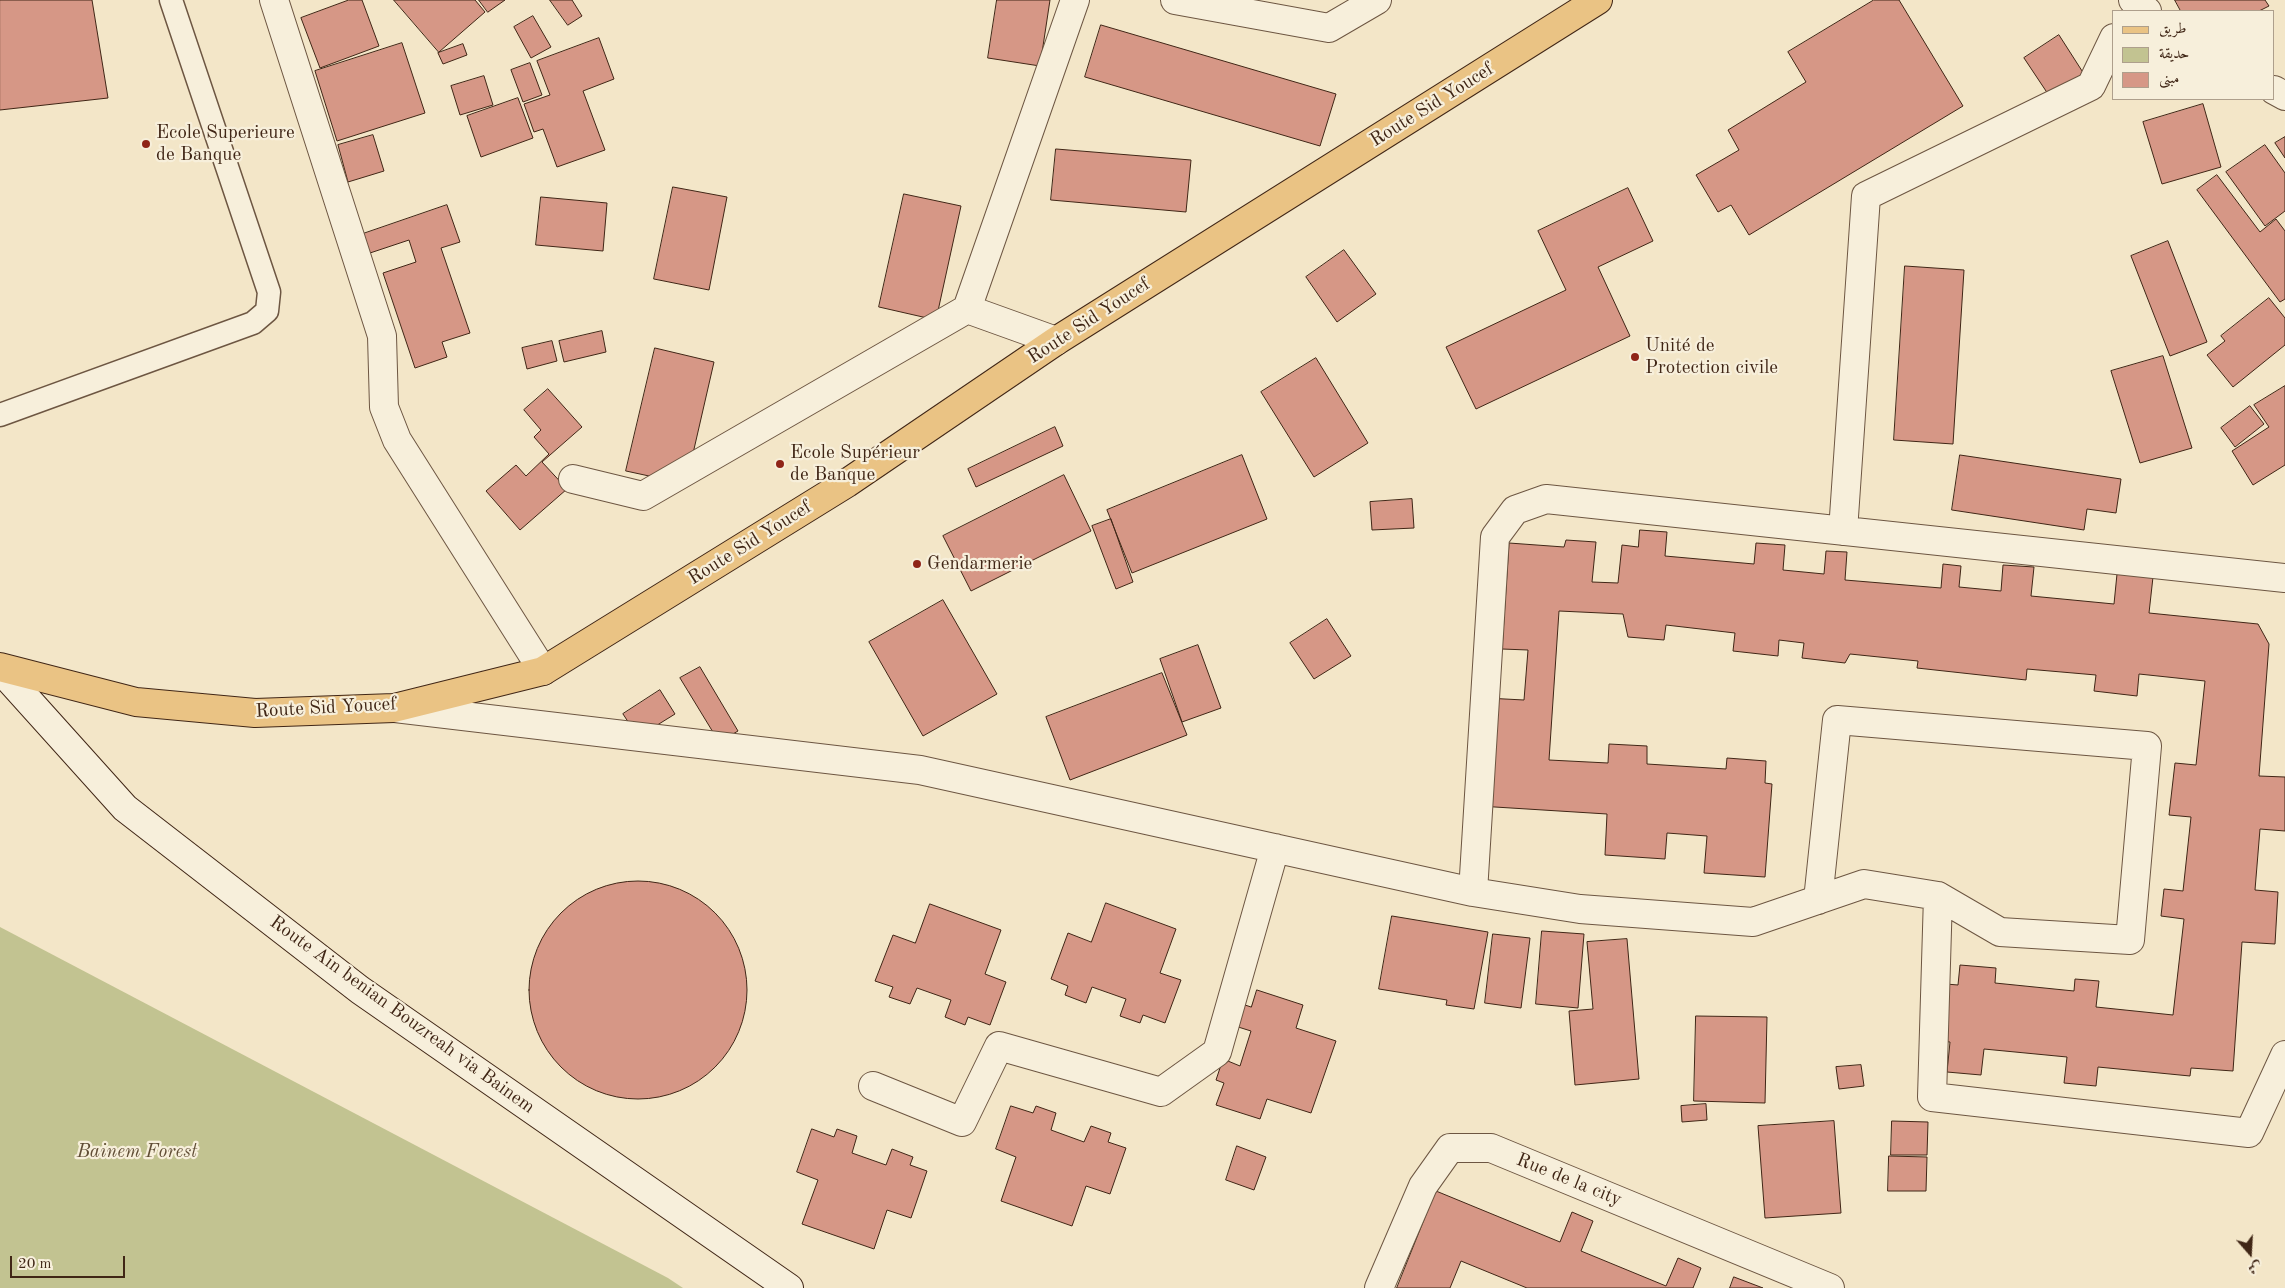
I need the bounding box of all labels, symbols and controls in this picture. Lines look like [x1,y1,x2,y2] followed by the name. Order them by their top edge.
[2112,10,2275,100] legend
[2159,22,2186,37] text: طريق
[2159,47,2189,62] text: حديقة
[1366,58,1498,152] street label: Route Sid Youcef
[2159,72,2179,87] text: مبنى
[156,122,295,166] place label: Ecole Superieure de Banque
[140,138,152,150] marker: Ecole Superieure de Banque
[1024,273,1154,369] street label: Route Sid Youcef
[1645,335,1778,379] place label: Unité de Protection civile
[1629,351,1641,363] marker: Unité de Protection civile
[790,442,920,486] place label: Ecole Supérieur de Banque
[774,458,786,470] marker: Ecole Supérieur de Banque
[684,496,816,590] street label: Route Sid Youcef
[927,553,1032,575] place label: Gendarmerie
[911,558,923,570] marker: Gendarmerie
[255,693,397,723] street label: Route Sid Youcef
[265,911,539,1119] street label: Route Ain benian Bouzreah via Bainem
[77,1141,197,1163] park label: Bainem Forest
[1513,1148,1625,1212] street label: Rue de la city
[2225,1228,2275,1278] north arrow
[12,1246,128,1278] scale bar
[18,1257,52,1272] text: 20 m
[2246,1258,2264,1276] text: ش

